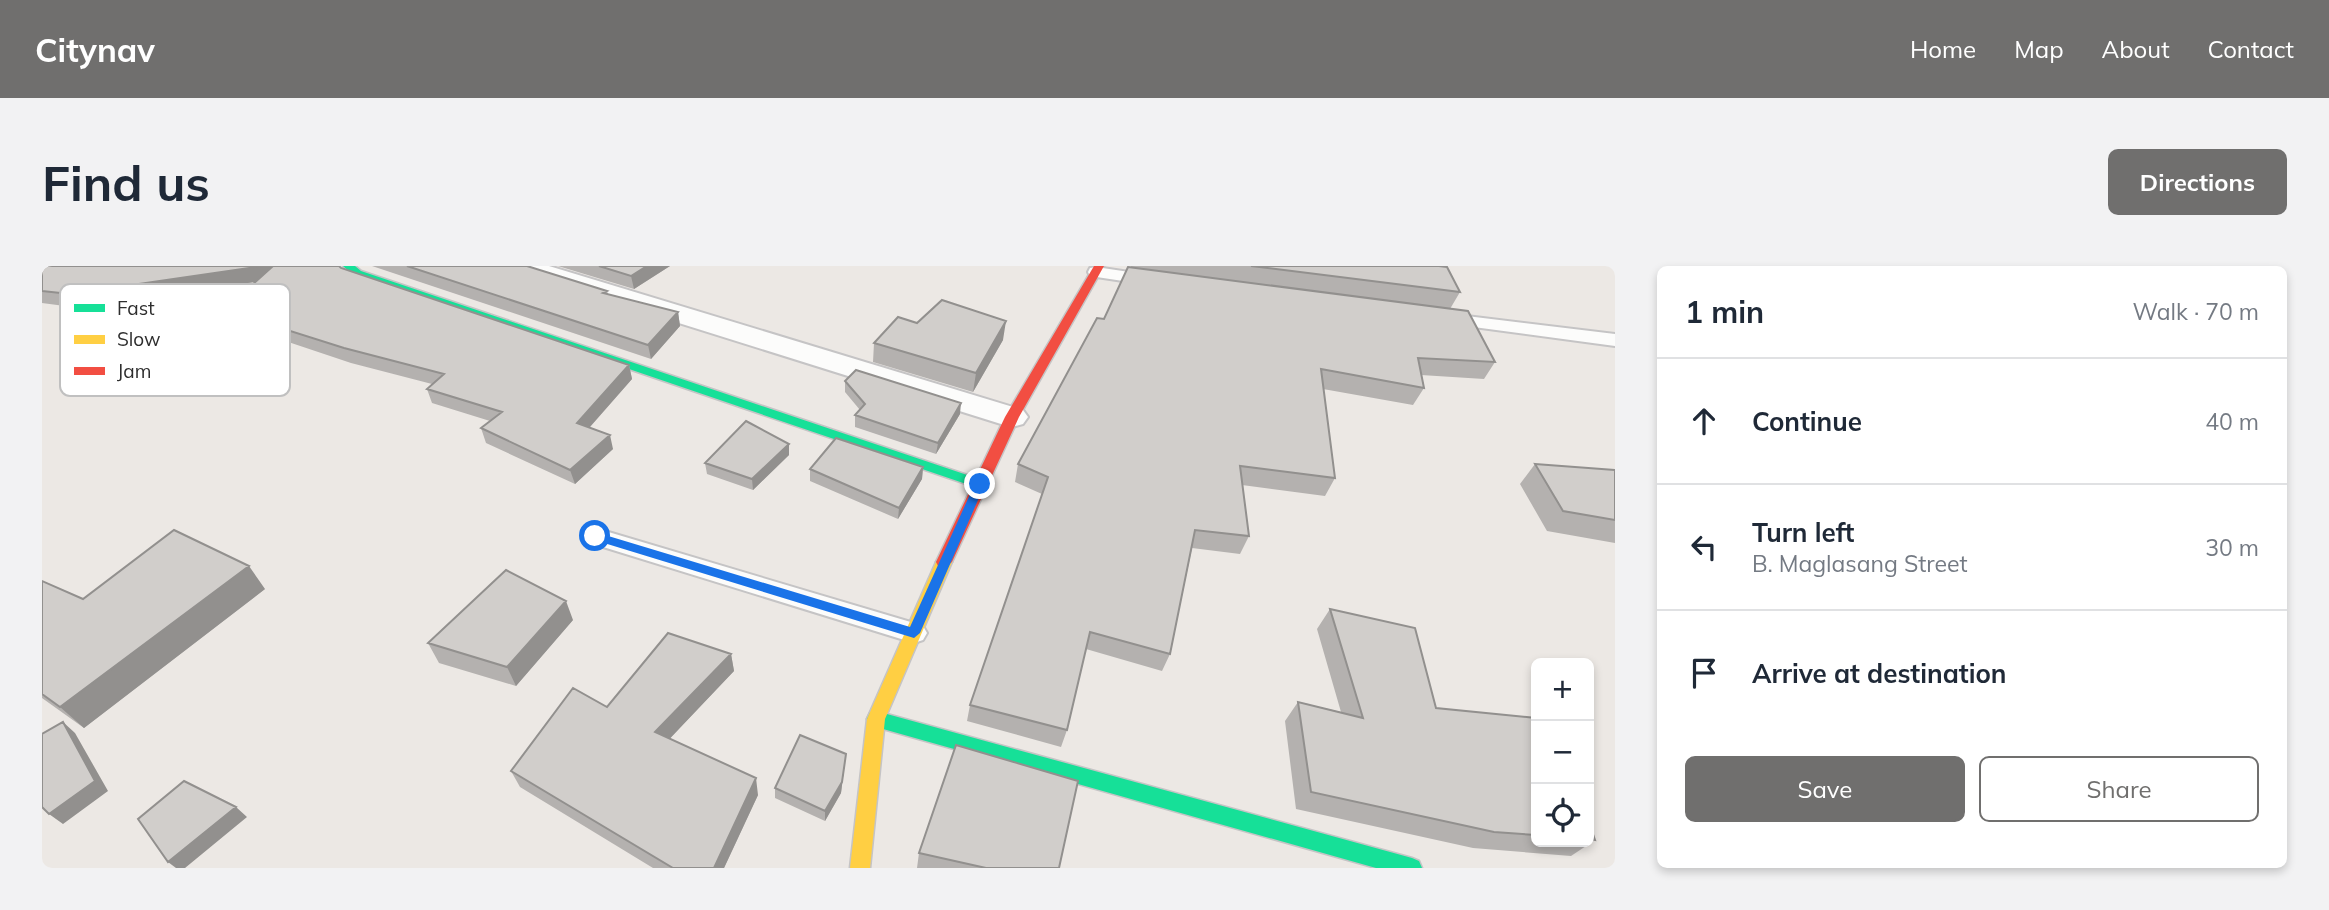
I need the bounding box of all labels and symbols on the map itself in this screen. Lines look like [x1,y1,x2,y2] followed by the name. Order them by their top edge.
[60,284,290,396] legend
[117,296,155,320] text: Fast
[117,327,161,351] text: Slow
[117,359,151,383] text: Jam
[964,468,995,499] route end
[579,520,610,551] route start

